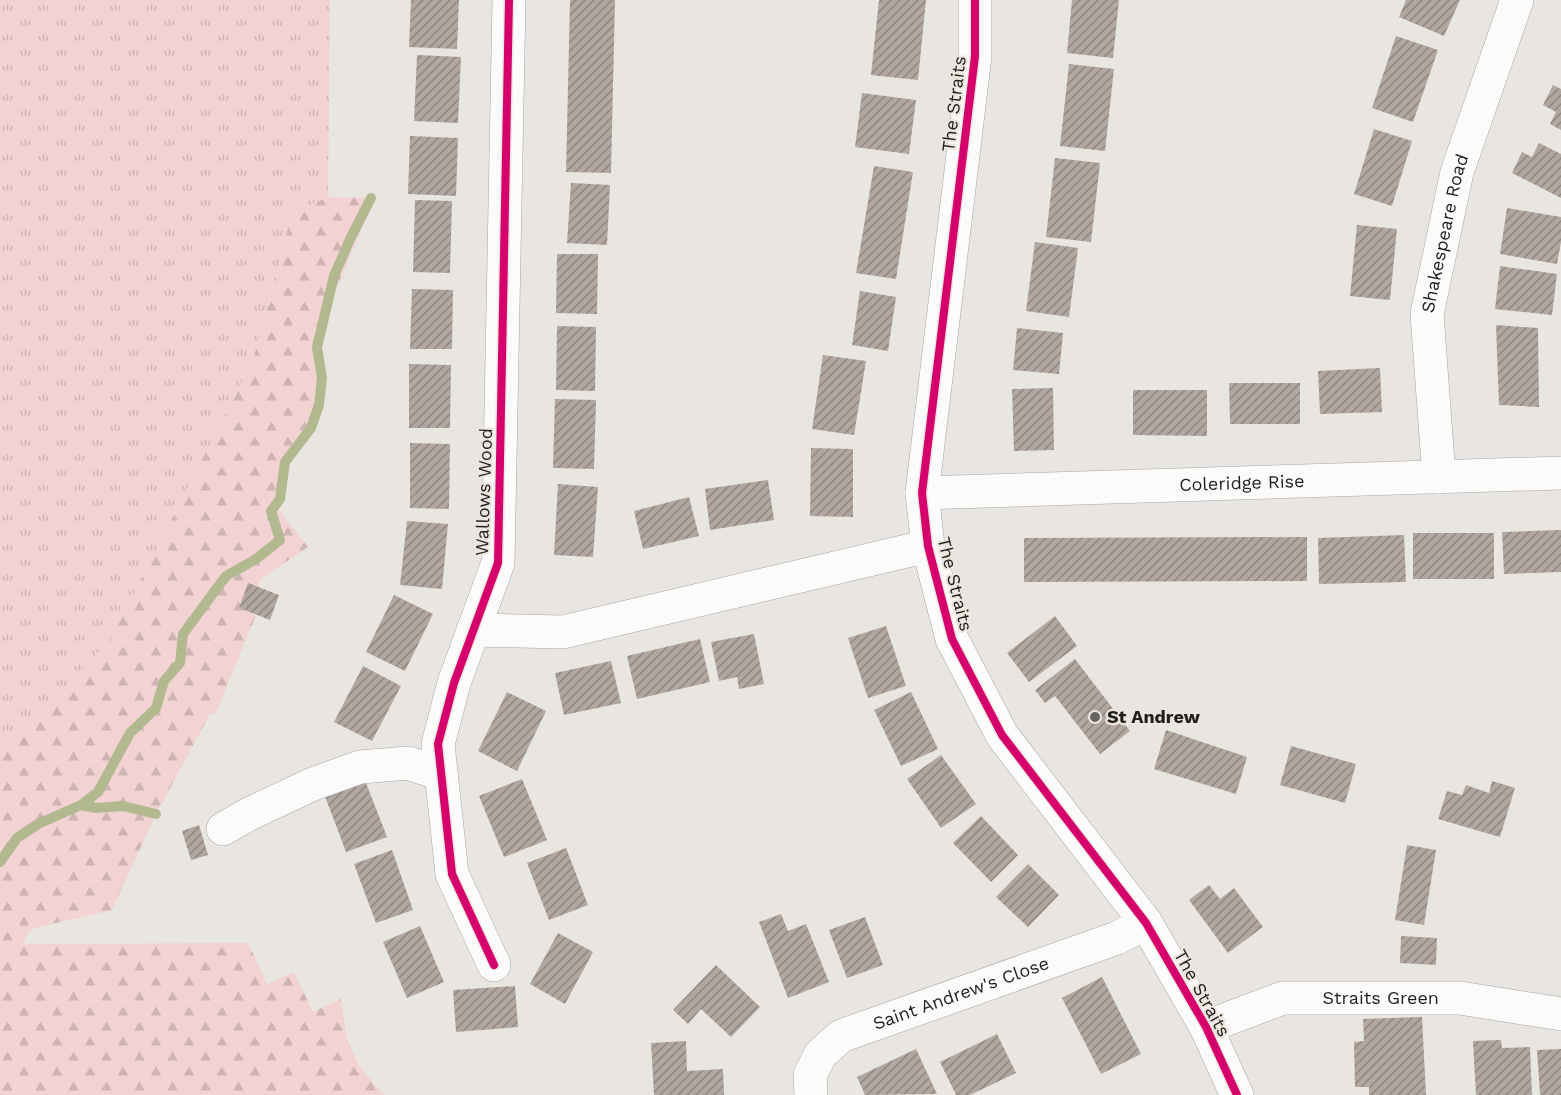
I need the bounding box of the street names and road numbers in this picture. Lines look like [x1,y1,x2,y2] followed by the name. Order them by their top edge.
[937,55,970,153] street label: The Straits
[1417,151,1473,315] street label: Shakespeare Road
[471,428,496,556] street label: Wallows Wood
[1179,470,1305,495] street label: Coleridge Rise
[934,535,977,633] street label: The Straits
[1170,946,1235,1040] street label: The Straits
[870,952,1052,1034] street label: Saint Andrew's Close
[1323,987,1439,1008] street label: Straits Green

